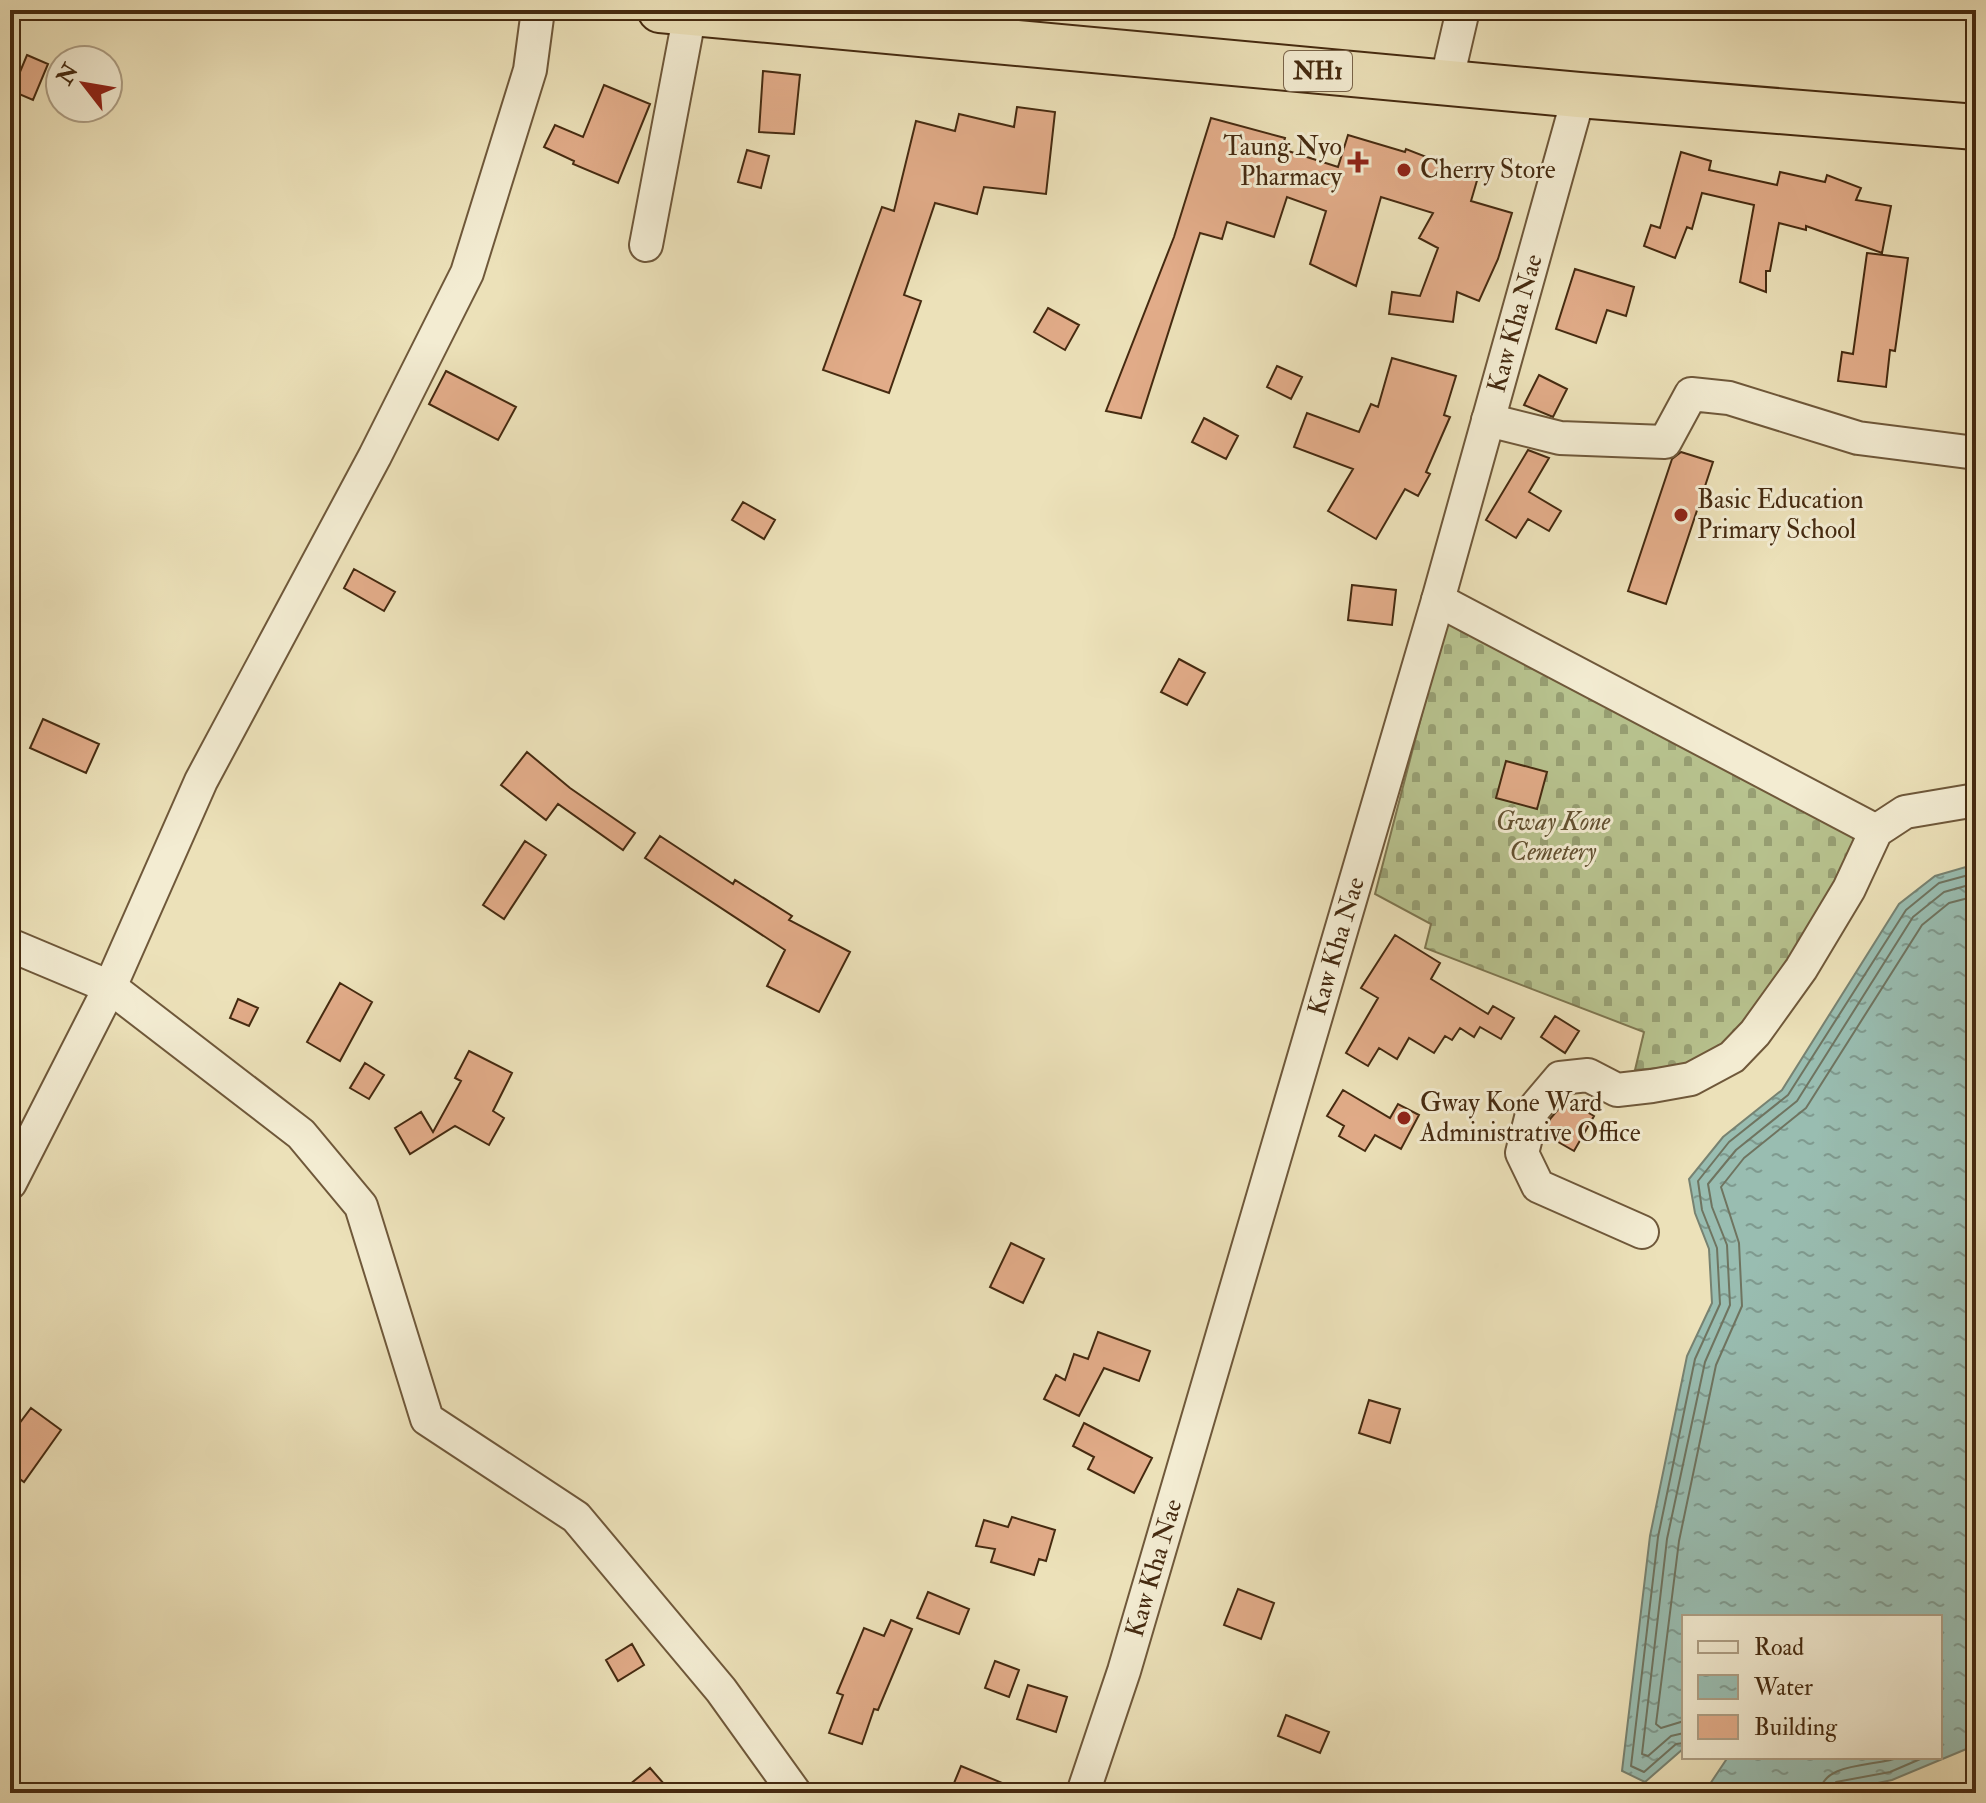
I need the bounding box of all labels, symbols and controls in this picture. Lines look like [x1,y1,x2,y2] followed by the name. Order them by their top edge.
[44,44,124,124] north arrow
[1284,51,1352,91] road number: NH1
[50,58,85,91] text: N
[1223,131,1343,193] place label: Taung Nyo Pharmacy
[1349,153,1367,171] marker: Taung Nyo Pharmacy
[1420,154,1556,186] place label: Cherry Store
[1395,161,1413,179] marker: Cherry Store
[1481,250,1550,396] street label: Kaw Kha Nae
[1697,484,1864,546] place label: Basic Education Primary School
[1672,506,1690,524] marker: Basic Education Primary School
[1496,806,1611,868] park label: Gway Kone Cemetery
[1301,873,1372,1019] street label: Kaw Kha Nae
[1419,1087,1641,1149] place label: Gway Kone Ward Administrative Office
[1395,1109,1413,1127] marker: Gway Kone Ward Administrative Office
[1119,1495,1190,1641] street label: Kaw Kha Nae
[1682,1615,1942,1759] legend
[1754,1632,1804,1663] text: Road
[1753,1672,1813,1703] text: Water
[1754,1712,1838,1743] text: Building

